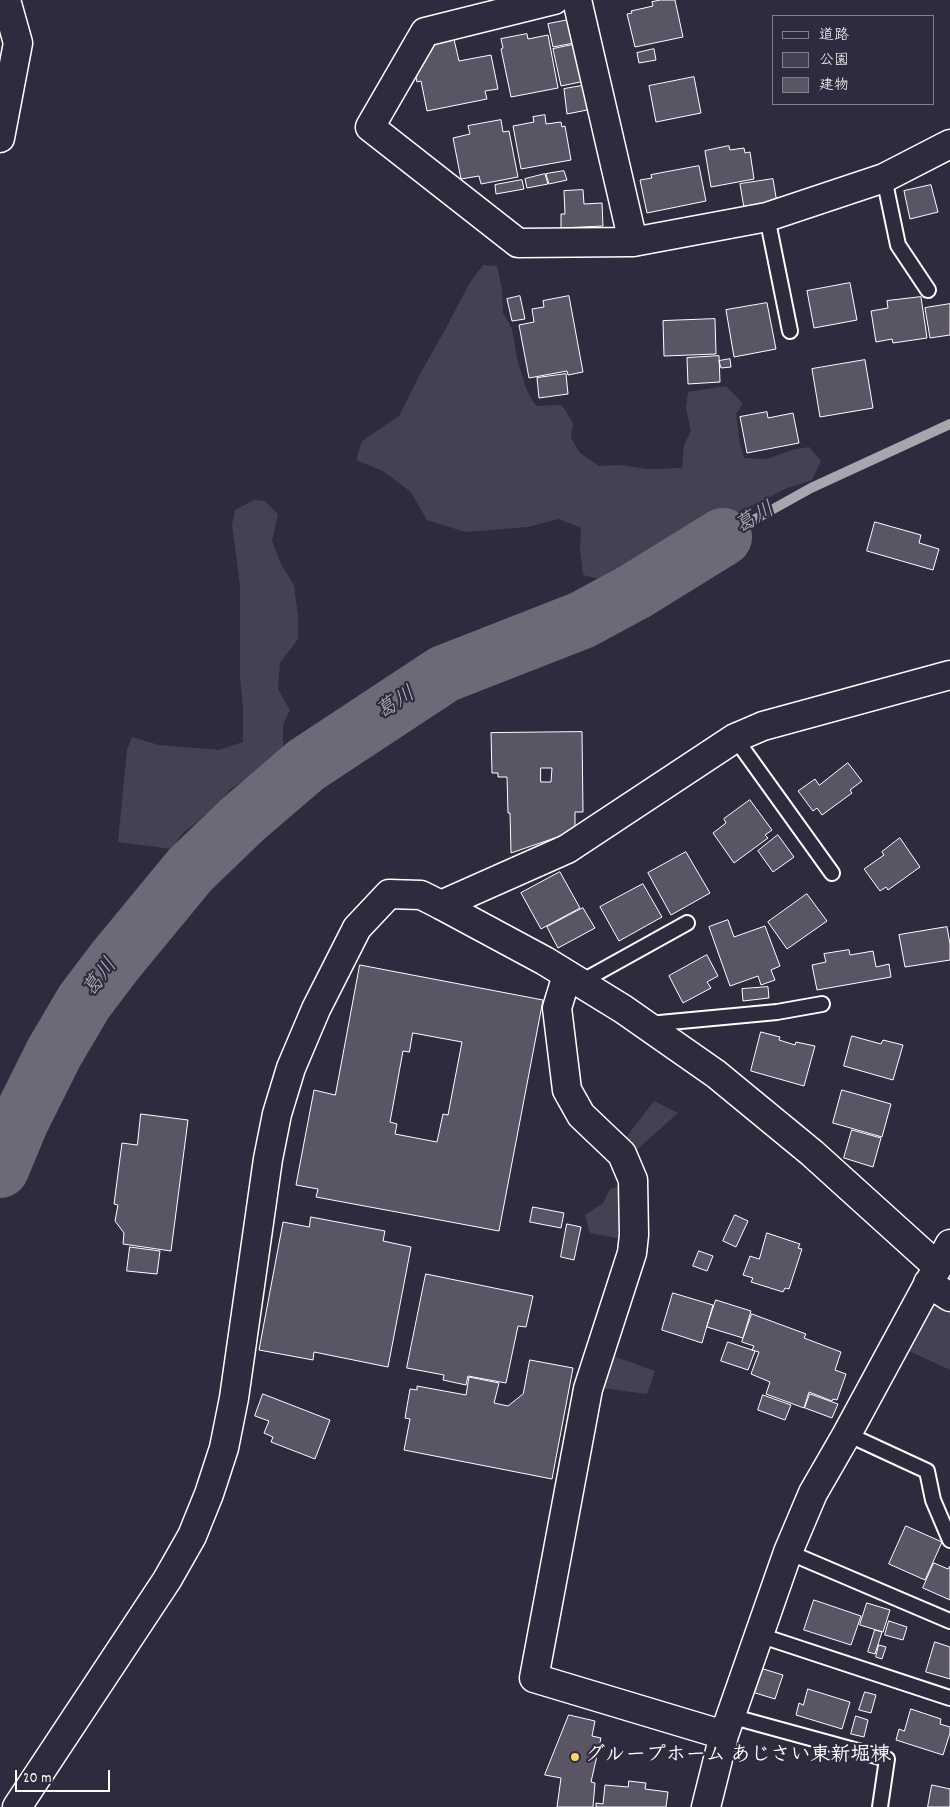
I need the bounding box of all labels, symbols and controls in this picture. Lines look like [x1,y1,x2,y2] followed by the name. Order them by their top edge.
[772,15,935,105] legend
[819,25,849,47] text: 道路
[819,50,849,72] text: 公園
[819,75,849,97] text: 建物
[732,499,780,541] water label: 葛川
[373,683,421,727] water label: 葛川
[79,955,125,1003] water label: 葛川
[585,1745,890,1769] place label: グループホーム あじさい東新堀棟
[569,1751,581,1763] marker: グループホーム あじさい東新堀棟
[18,1760,112,1792] scale bar
[23,1768,51,1790] text: 20 m

